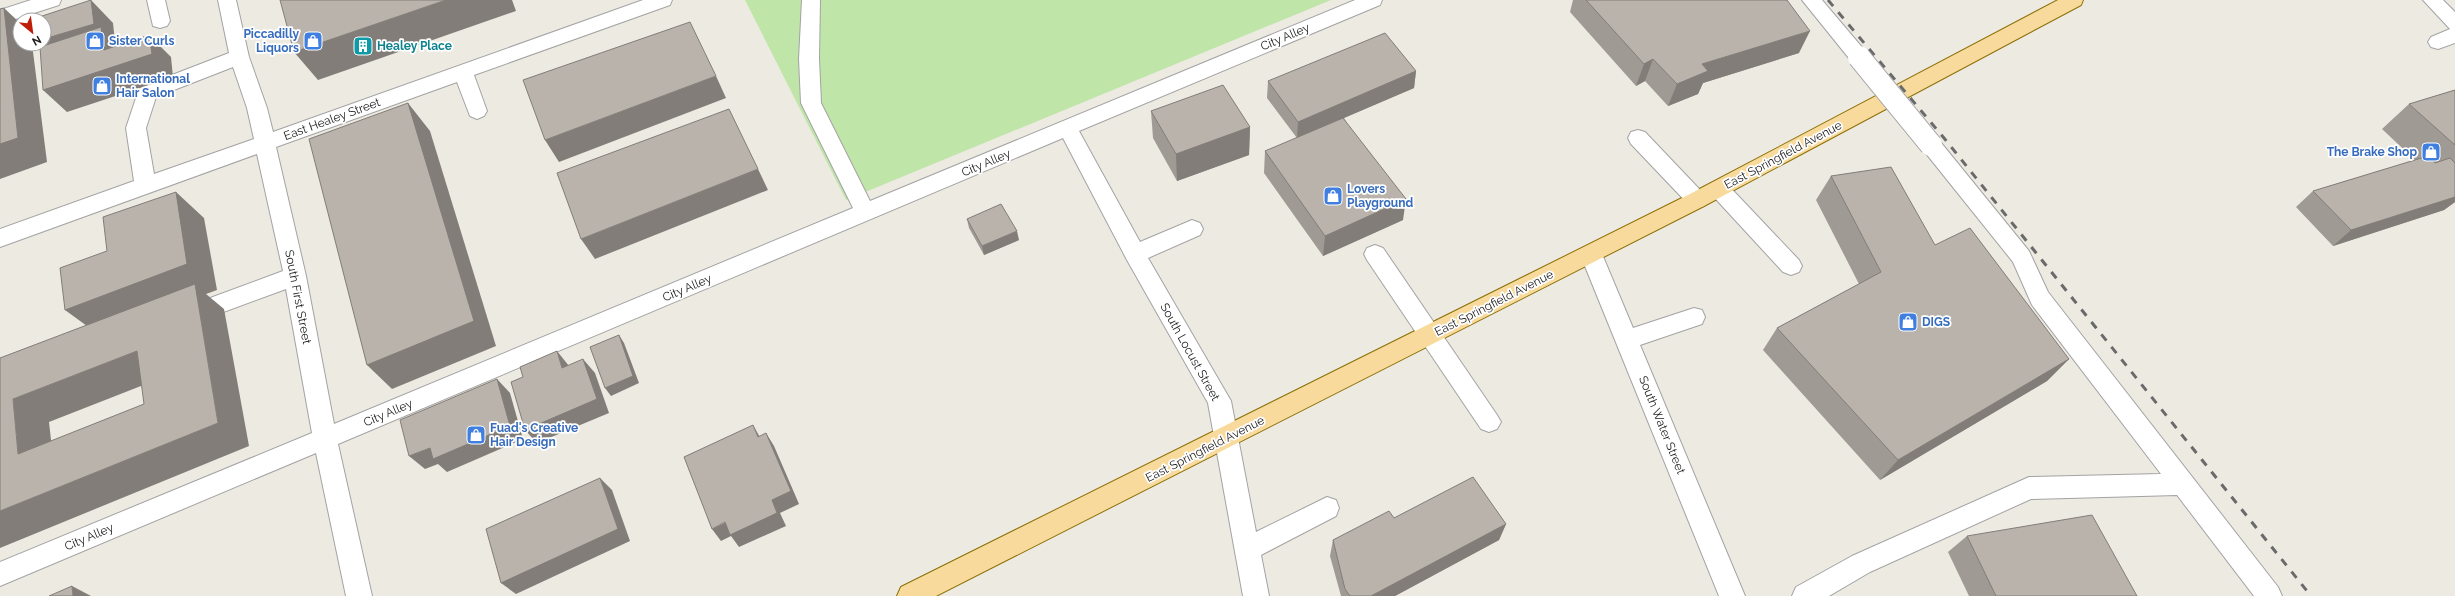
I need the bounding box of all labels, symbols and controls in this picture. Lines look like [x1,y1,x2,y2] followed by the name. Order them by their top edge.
[12,12,52,52] north arrow
[1258,20,1312,54] street label: City Alley
[243,27,299,55] place label: Piccadilly Liquors
[84,30,106,52] shop icon: Sister Curls
[302,30,324,52] shop icon: Piccadilly Liquors
[30,33,43,48] text: N
[109,34,174,48] place label: Sister Curls
[352,35,374,57] building icon: Healey Place
[377,39,452,53] place label: Healey Place
[116,72,190,100] place label: International Hair Salon
[91,75,113,97] shop icon: International Hair Salon
[282,95,382,143] street label: East Healey Street
[1722,118,1844,192] street label: East Springfield Avenue
[2420,141,2442,163] shop icon: The Brake Shop
[2327,145,2417,159] place label: The Brake Shop
[959,146,1013,180] street label: City Alley
[1347,182,1413,210] place label: Lovers Playground
[1322,185,1344,207] shop icon: Lovers Playground
[282,249,314,345] street label: South First Street
[1432,267,1556,339] street label: East Springfield Avenue
[660,271,714,305] street label: City Alley
[1157,301,1223,403] street label: South Locust Street
[1897,311,1919,333] shop icon: DIGS
[1922,315,1950,329] place label: DIGS
[1636,374,1688,476] street label: South Water Street
[361,396,415,430] street label: City Alley
[1143,413,1267,485] street label: East Springfield Avenue
[490,421,578,449] place label: Fuad's Creative Hair Design
[465,424,487,446] shop icon: Fuad's Creative Hair Design
[62,520,116,554] street label: City Alley

